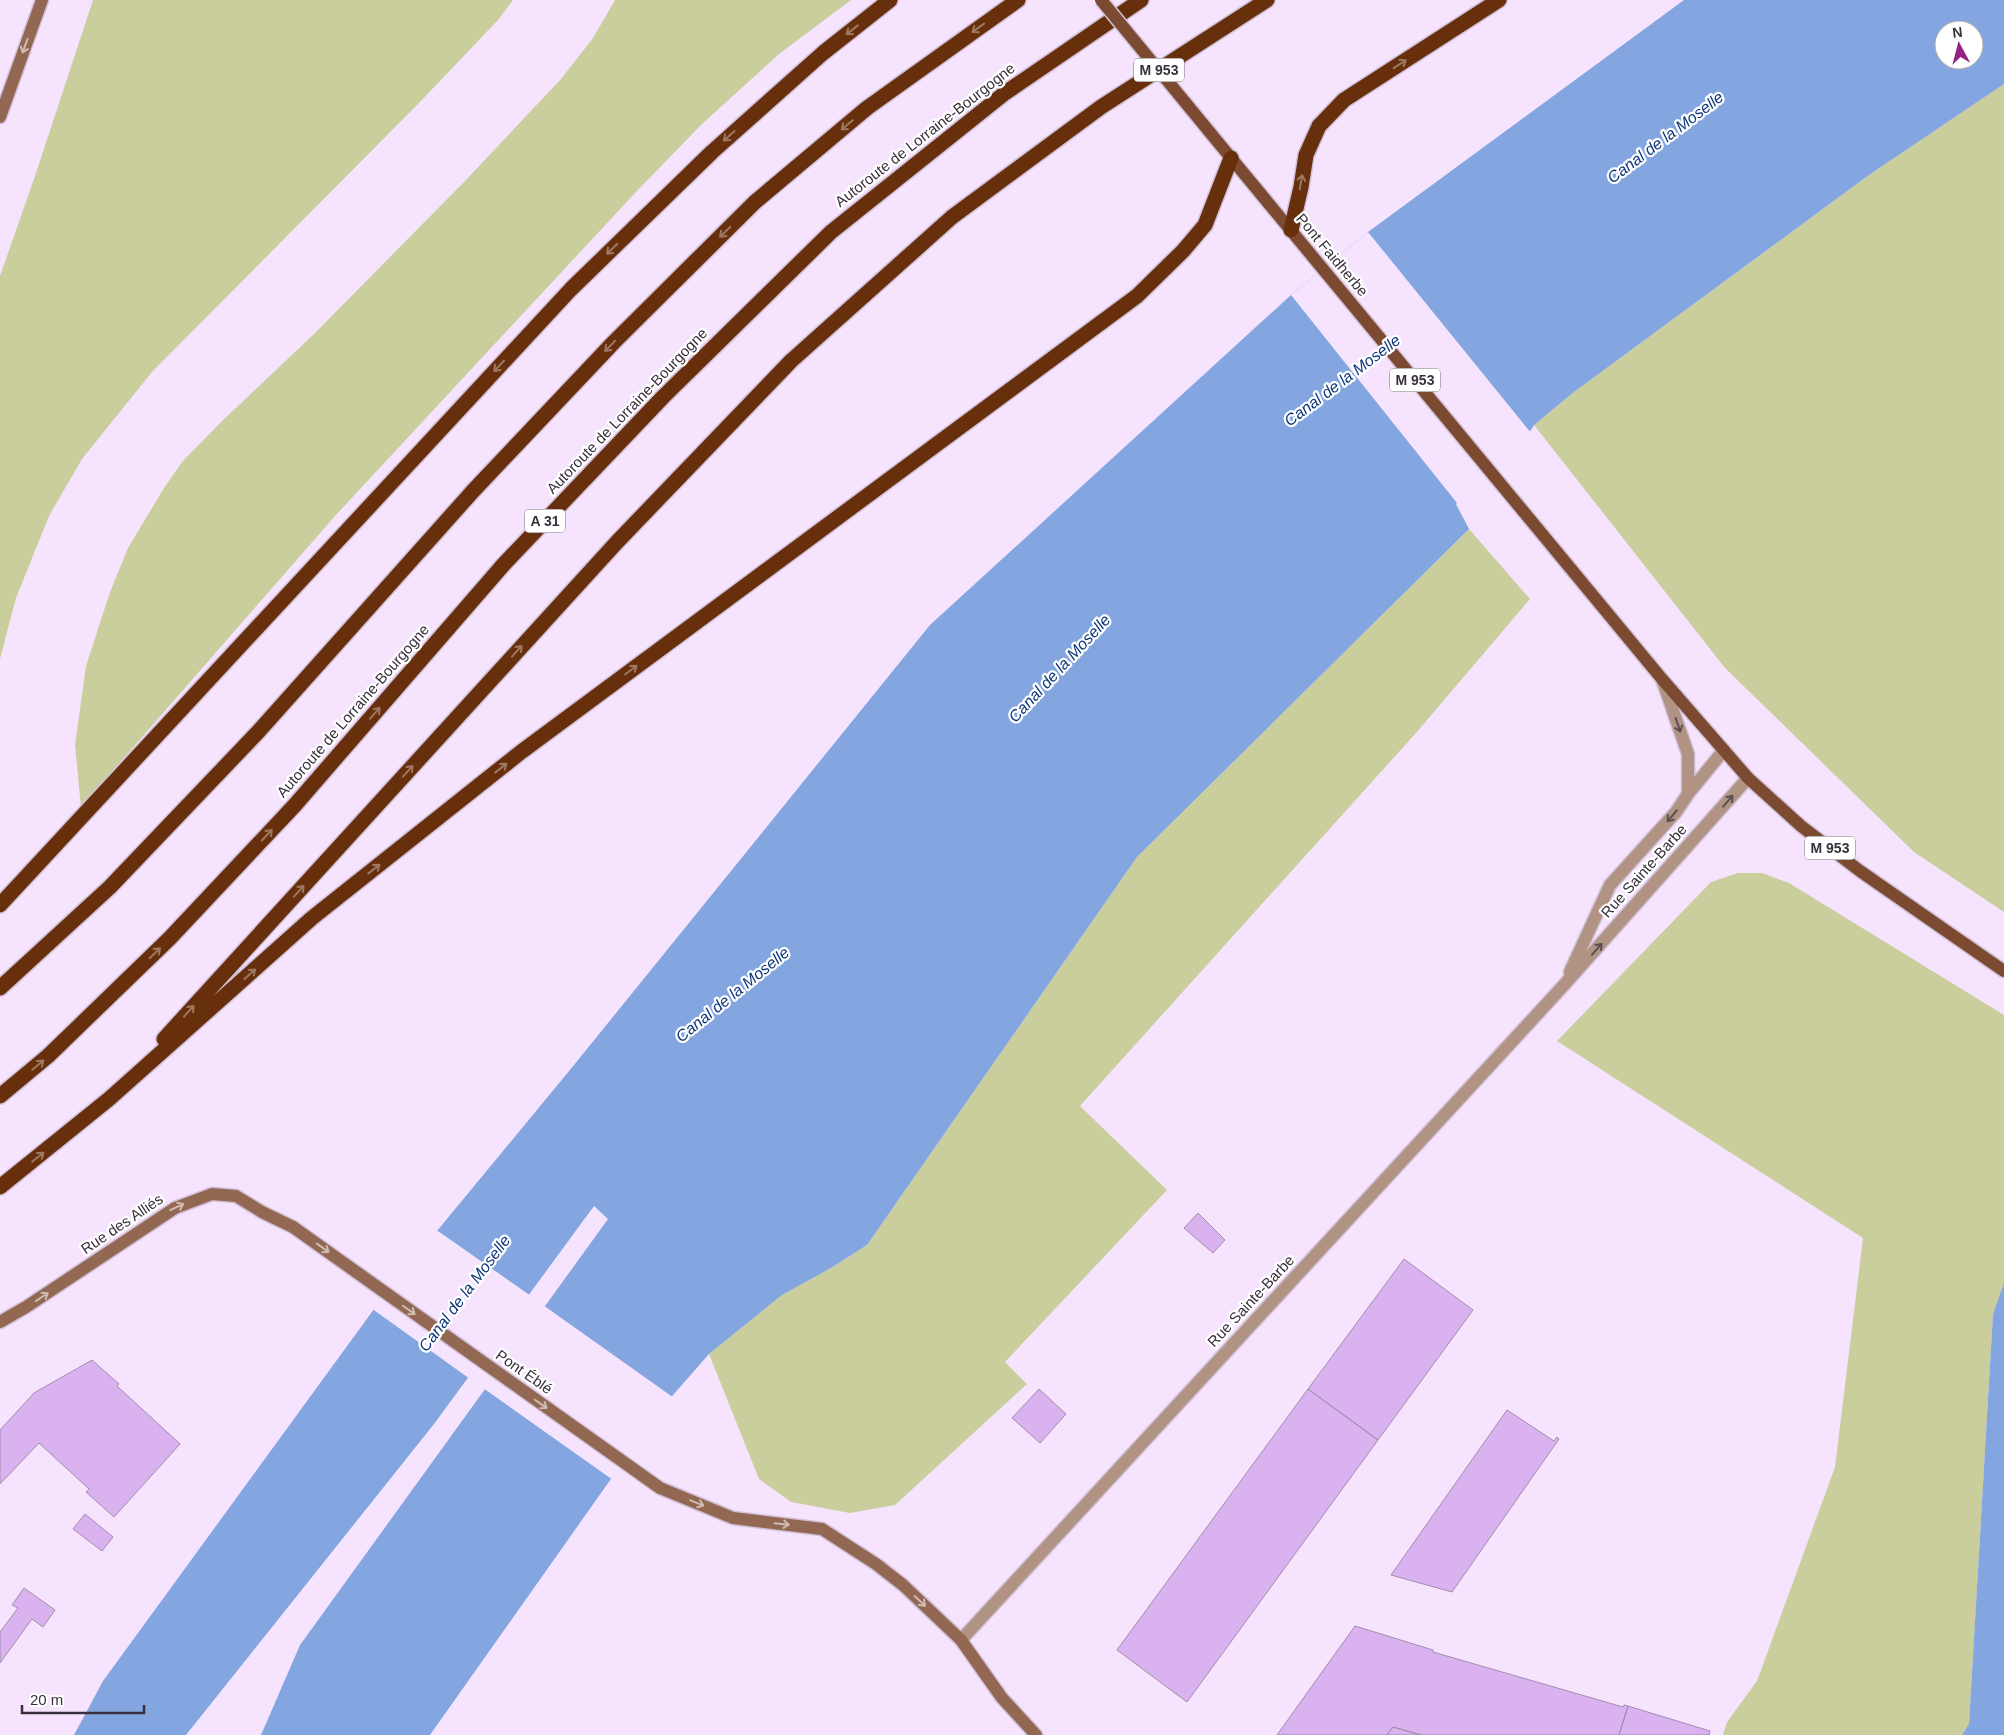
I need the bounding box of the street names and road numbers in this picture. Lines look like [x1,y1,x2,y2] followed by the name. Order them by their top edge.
[1134,58,1184,82] road number: M 953
[831,59,1018,210] street label: Autoroute de Lorraine-Bourgogne
[1293,210,1372,299] street label: Pont Faidherbe
[543,324,710,497] street label: Autoroute de Lorraine-Bourgogne
[1390,368,1440,392] road number: M 953
[525,510,565,532] road number: A 31
[273,621,432,801] street label: Autoroute de Lorraine-Bourgogne
[1597,821,1690,921] street label: Rue Sainte-Barbe
[1805,836,1855,860] road number: M 953
[78,1190,166,1257] street label: Rue des Alliés
[1204,1251,1298,1350] street label: Rue Sainte-Barbe
[493,1346,556,1397] street label: Pont Éblé

